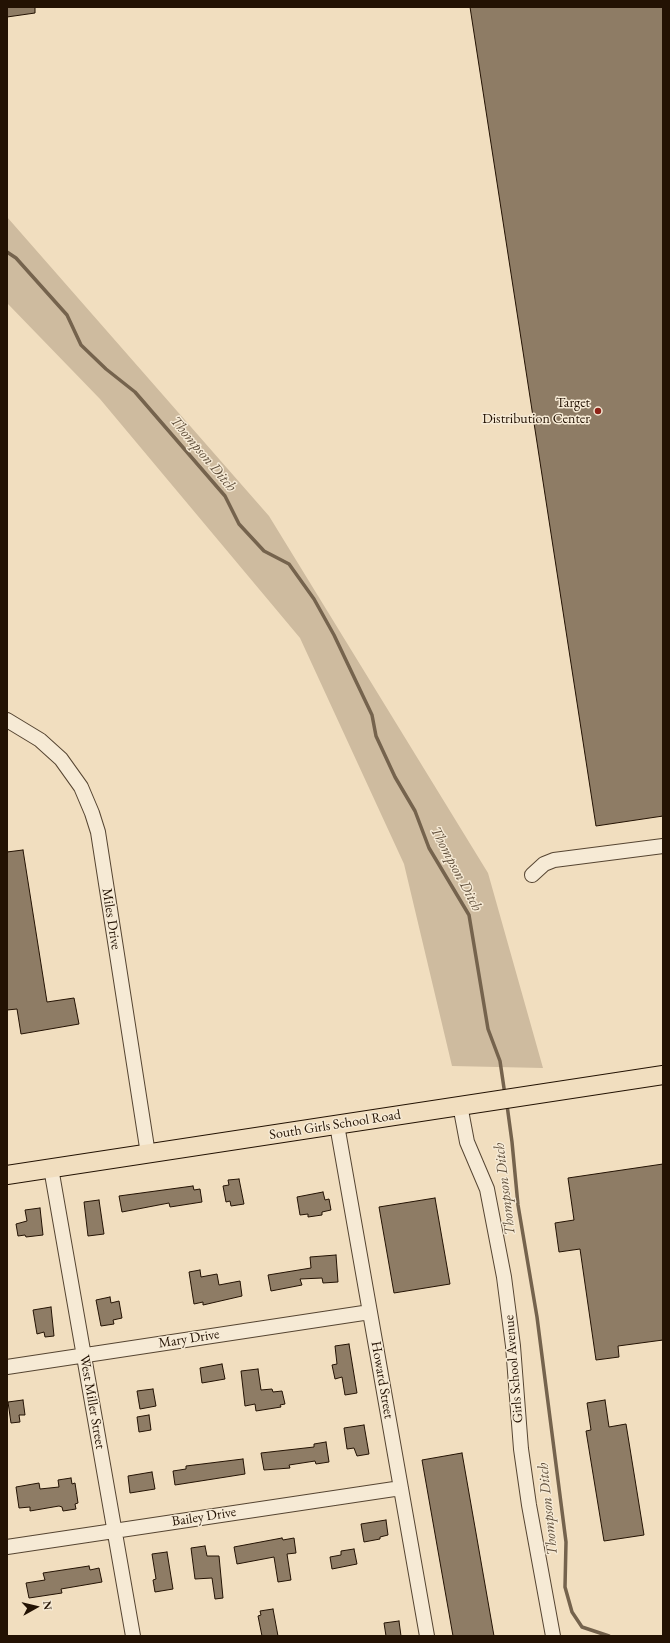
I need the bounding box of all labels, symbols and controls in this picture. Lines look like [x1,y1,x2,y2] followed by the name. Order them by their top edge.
[482,395,590,428] place label: Target Distribution Center
[593,406,603,416] marker: Target Distribution Center
[166,412,240,496] water label: Thompson Ditch
[426,824,486,914] water label: Thompson Ditch
[98,887,124,951] street label: Miles Drive
[268,1106,402,1144] street label: South Girls School Road
[490,1142,520,1236] water label: Thompson Ditch
[501,1314,527,1424] street label: Girls School Avenue
[157,1326,221,1352] street label: Mary Drive
[367,1340,397,1420] street label: Howard Street
[75,1354,109,1450] street label: West Miller Street
[534,1462,562,1556] water label: Thompson Ditch
[171,1504,237,1530] street label: Bailey Drive
[16,1587,56,1627] north arrow
[40,1600,55,1611] text: N

